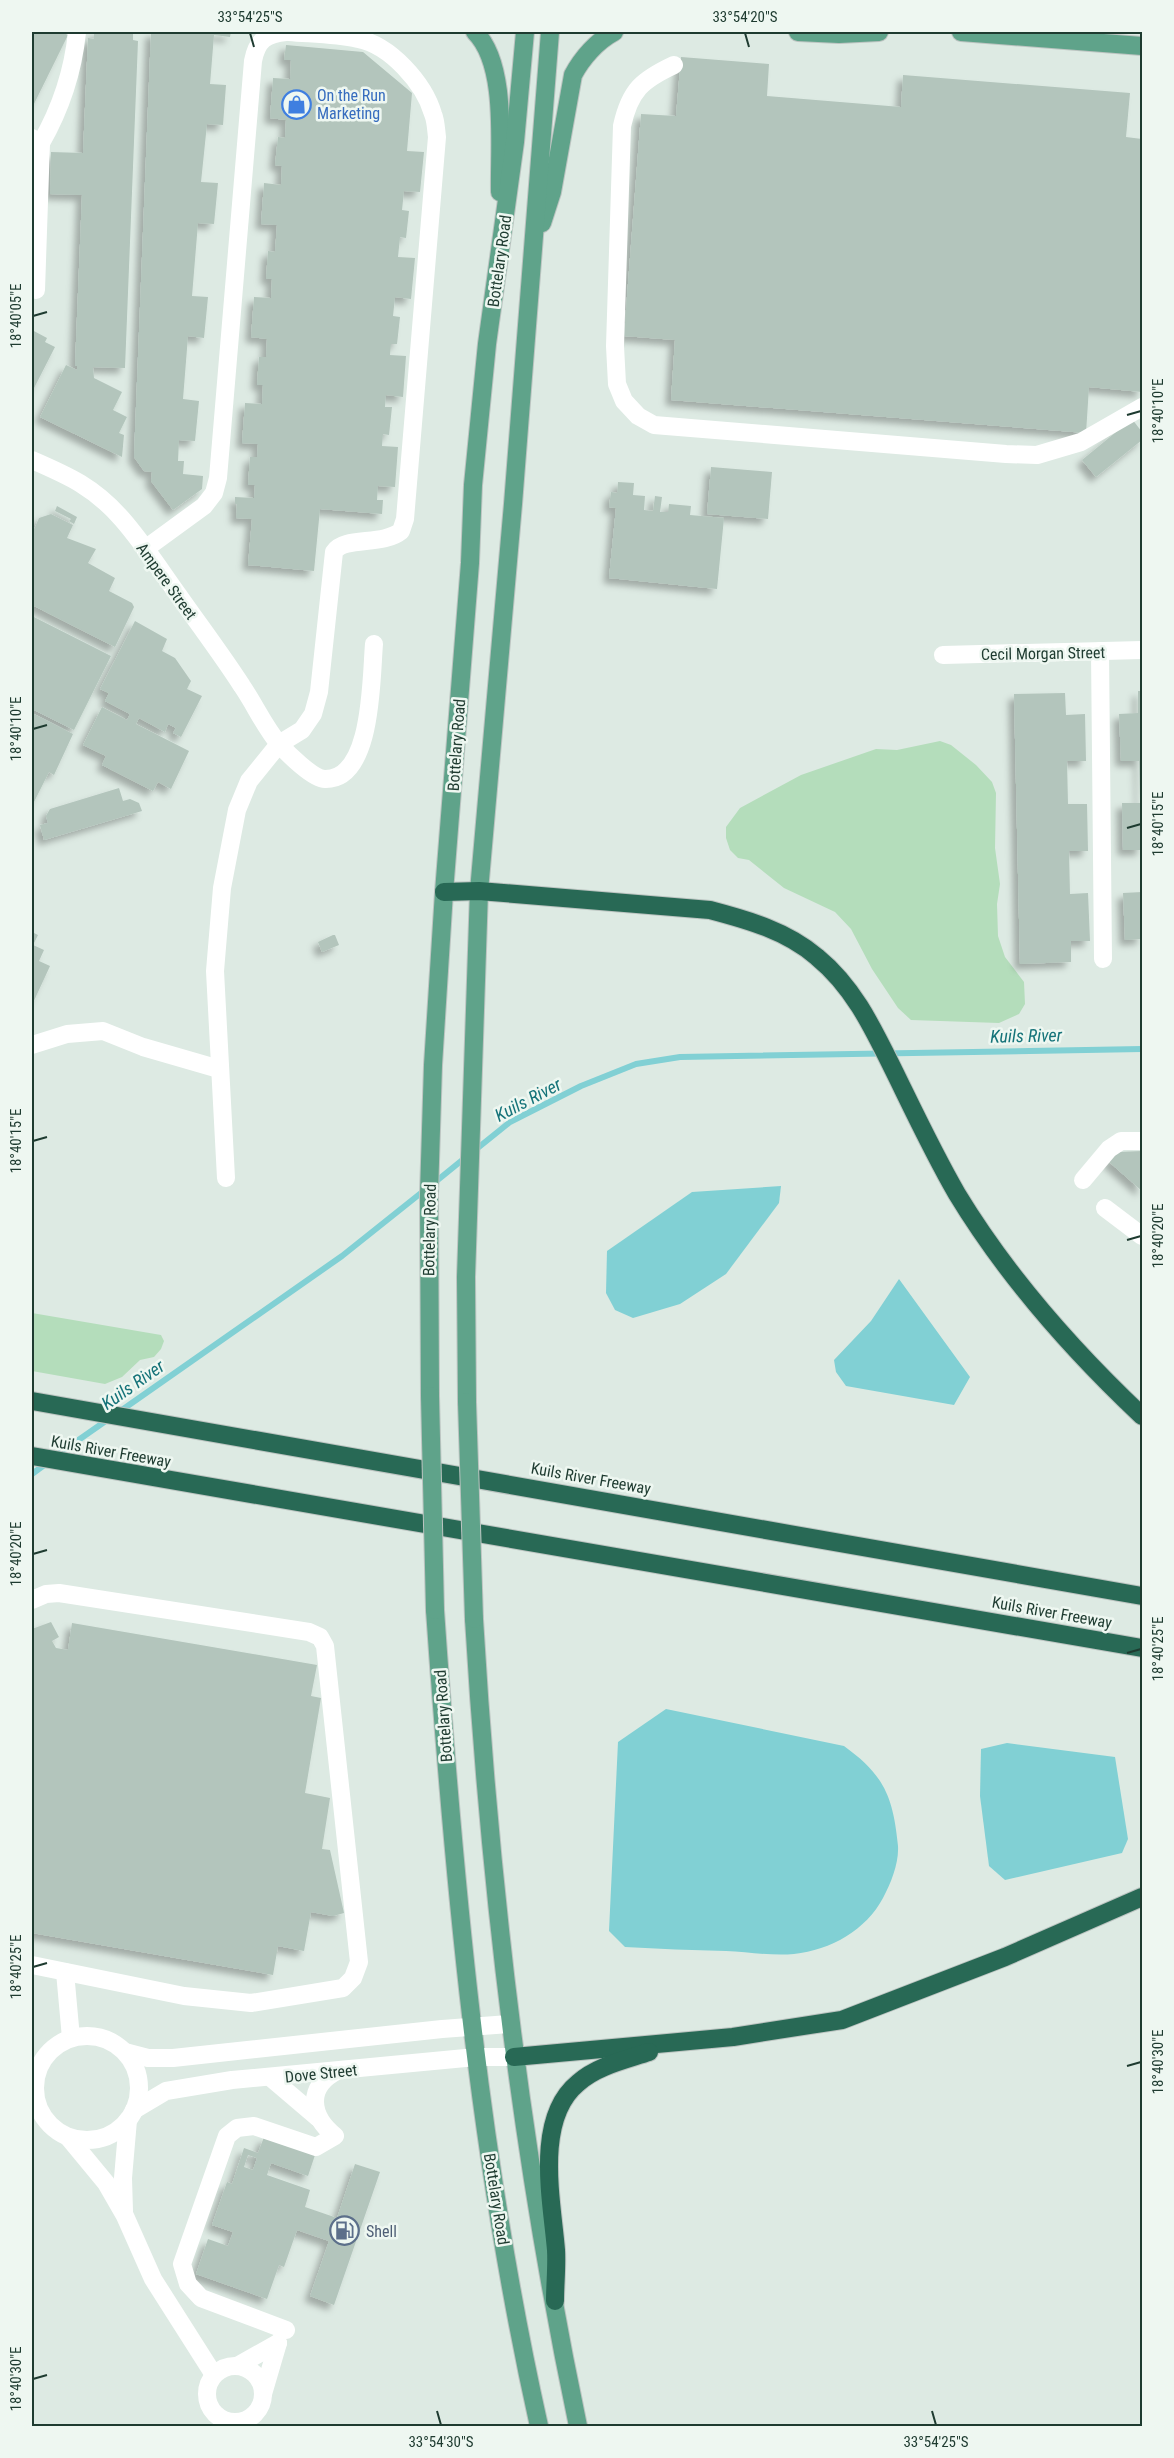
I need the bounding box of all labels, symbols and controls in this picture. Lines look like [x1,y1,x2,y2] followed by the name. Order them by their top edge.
[217,8,283,26] text: 33°54'25"S
[712,8,778,26] text: 33°54'20"S
[317,86,386,123] place label: On the Run Marketing
[280,88,312,120] shop icon: On the Run Marketing
[484,214,515,308] street label: Bottelary Road
[7,284,25,348] text: 18°40'05"E
[1149,379,1167,443] text: 18°40'10"E
[132,539,201,624] street label: Ampere Street
[981,643,1106,664] street label: Cecil Morgan Street
[7,697,25,761] text: 18°40'10"E
[444,698,469,792] street label: Bottelary Road
[1149,792,1167,856] text: 18°40'15"E
[990,1024,1063,1047] water label: Kuils River
[491,1073,565,1126] water label: Kuils River
[7,1109,25,1173] text: 18°40'15"E
[419,1184,440,1276] street label: Bottelary Road
[1149,1204,1167,1268] text: 18°40'20"E
[97,1355,169,1414] water label: Kuils River
[49,1432,173,1471] street label: Kuils River Freeway
[529,1459,653,1498] street label: Kuils River Freeway
[7,1522,25,1586] text: 18°40'20"E
[990,1593,1114,1632] street label: Kuils River Freeway
[1149,1617,1167,1681] text: 18°40'25"E
[431,1669,456,1763] street label: Bottelary Road
[7,1935,25,1999] text: 18°40'25"E
[1149,2030,1167,2094] text: 18°40'30"E
[284,2060,358,2087] street label: Dove Street
[480,2152,513,2246] street label: Bottelary Road
[329,2215,361,2247] fuel station icon: Shell
[366,2222,397,2241] place label: Shell
[7,2347,25,2411] text: 18°40'30"E
[408,2433,474,2451] text: 33°54'30"S
[903,2433,969,2451] text: 33°54'25"S

